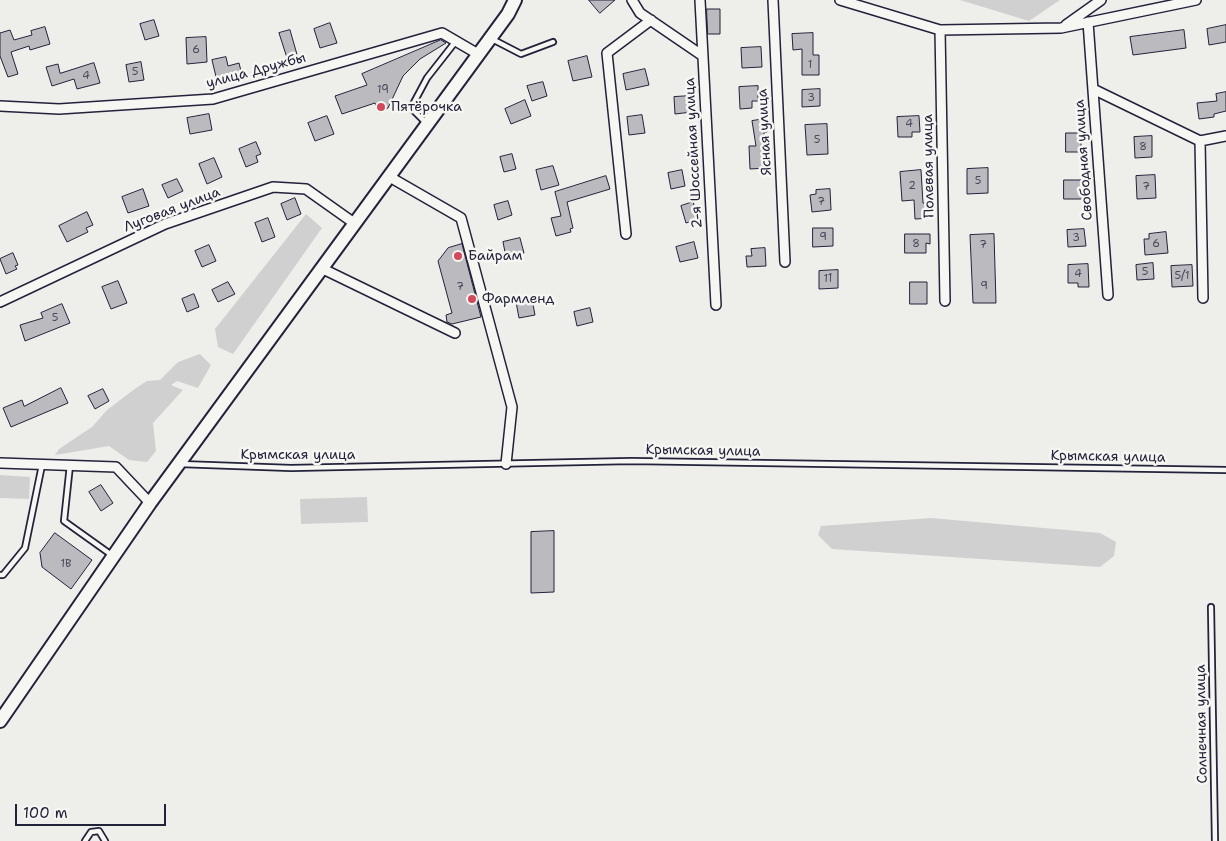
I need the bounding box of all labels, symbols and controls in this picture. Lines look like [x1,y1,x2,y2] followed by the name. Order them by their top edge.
[192,43,200,57] house number: 6
[204,50,308,92] street label: улица Дружбы
[808,58,812,72] house number: 1
[132,65,138,79] house number: 5
[82,69,90,83] house number: 4
[682,77,706,229] street label: 2-я Шоссейная улица
[377,83,389,97] house number: 19
[754,88,776,176] street label: Ясная улица
[807,91,815,105] house number: 3
[391,99,462,115] place label: Пятёрочка
[1071,99,1097,221] street label: Свободная улица
[375,101,387,113] marker: Пятёрочка
[920,114,938,218] street label: Полевая улица
[905,117,913,131] house number: 4
[814,133,820,147] house number: 5
[1139,140,1147,154] house number: 8
[975,174,981,188] house number: 5
[908,179,916,193] house number: 2
[1142,180,1150,194] house number: 7
[121,184,223,236] street label: Луговая улица
[817,195,825,209] house number: 7
[819,230,827,244] house number: 9
[1072,231,1080,245] house number: 3
[912,237,920,251] house number: 8
[1152,237,1160,251] house number: 6
[979,238,987,252] house number: 7
[468,248,522,264] place label: Байрам
[452,250,464,262] marker: Байрам
[1142,265,1148,279] house number: 5
[1074,267,1082,281] house number: 4
[1174,269,1190,283] house number: 5/1
[824,272,832,286] house number: 11
[980,279,988,293] house number: 9
[456,280,464,294] house number: 7
[482,291,554,307] place label: Фармленд
[466,293,478,305] marker: Фармленд
[52,311,58,325] house number: 5
[645,442,761,460] street label: Крымская улица
[241,447,355,463] street label: Крымская улица
[1050,448,1166,466] street label: Крымская улица
[60,557,72,571] house number: 1В
[1193,664,1211,784] street label: Солнечная улица
[18,794,169,826] scale bar
[23,803,68,823] text: 100 m

